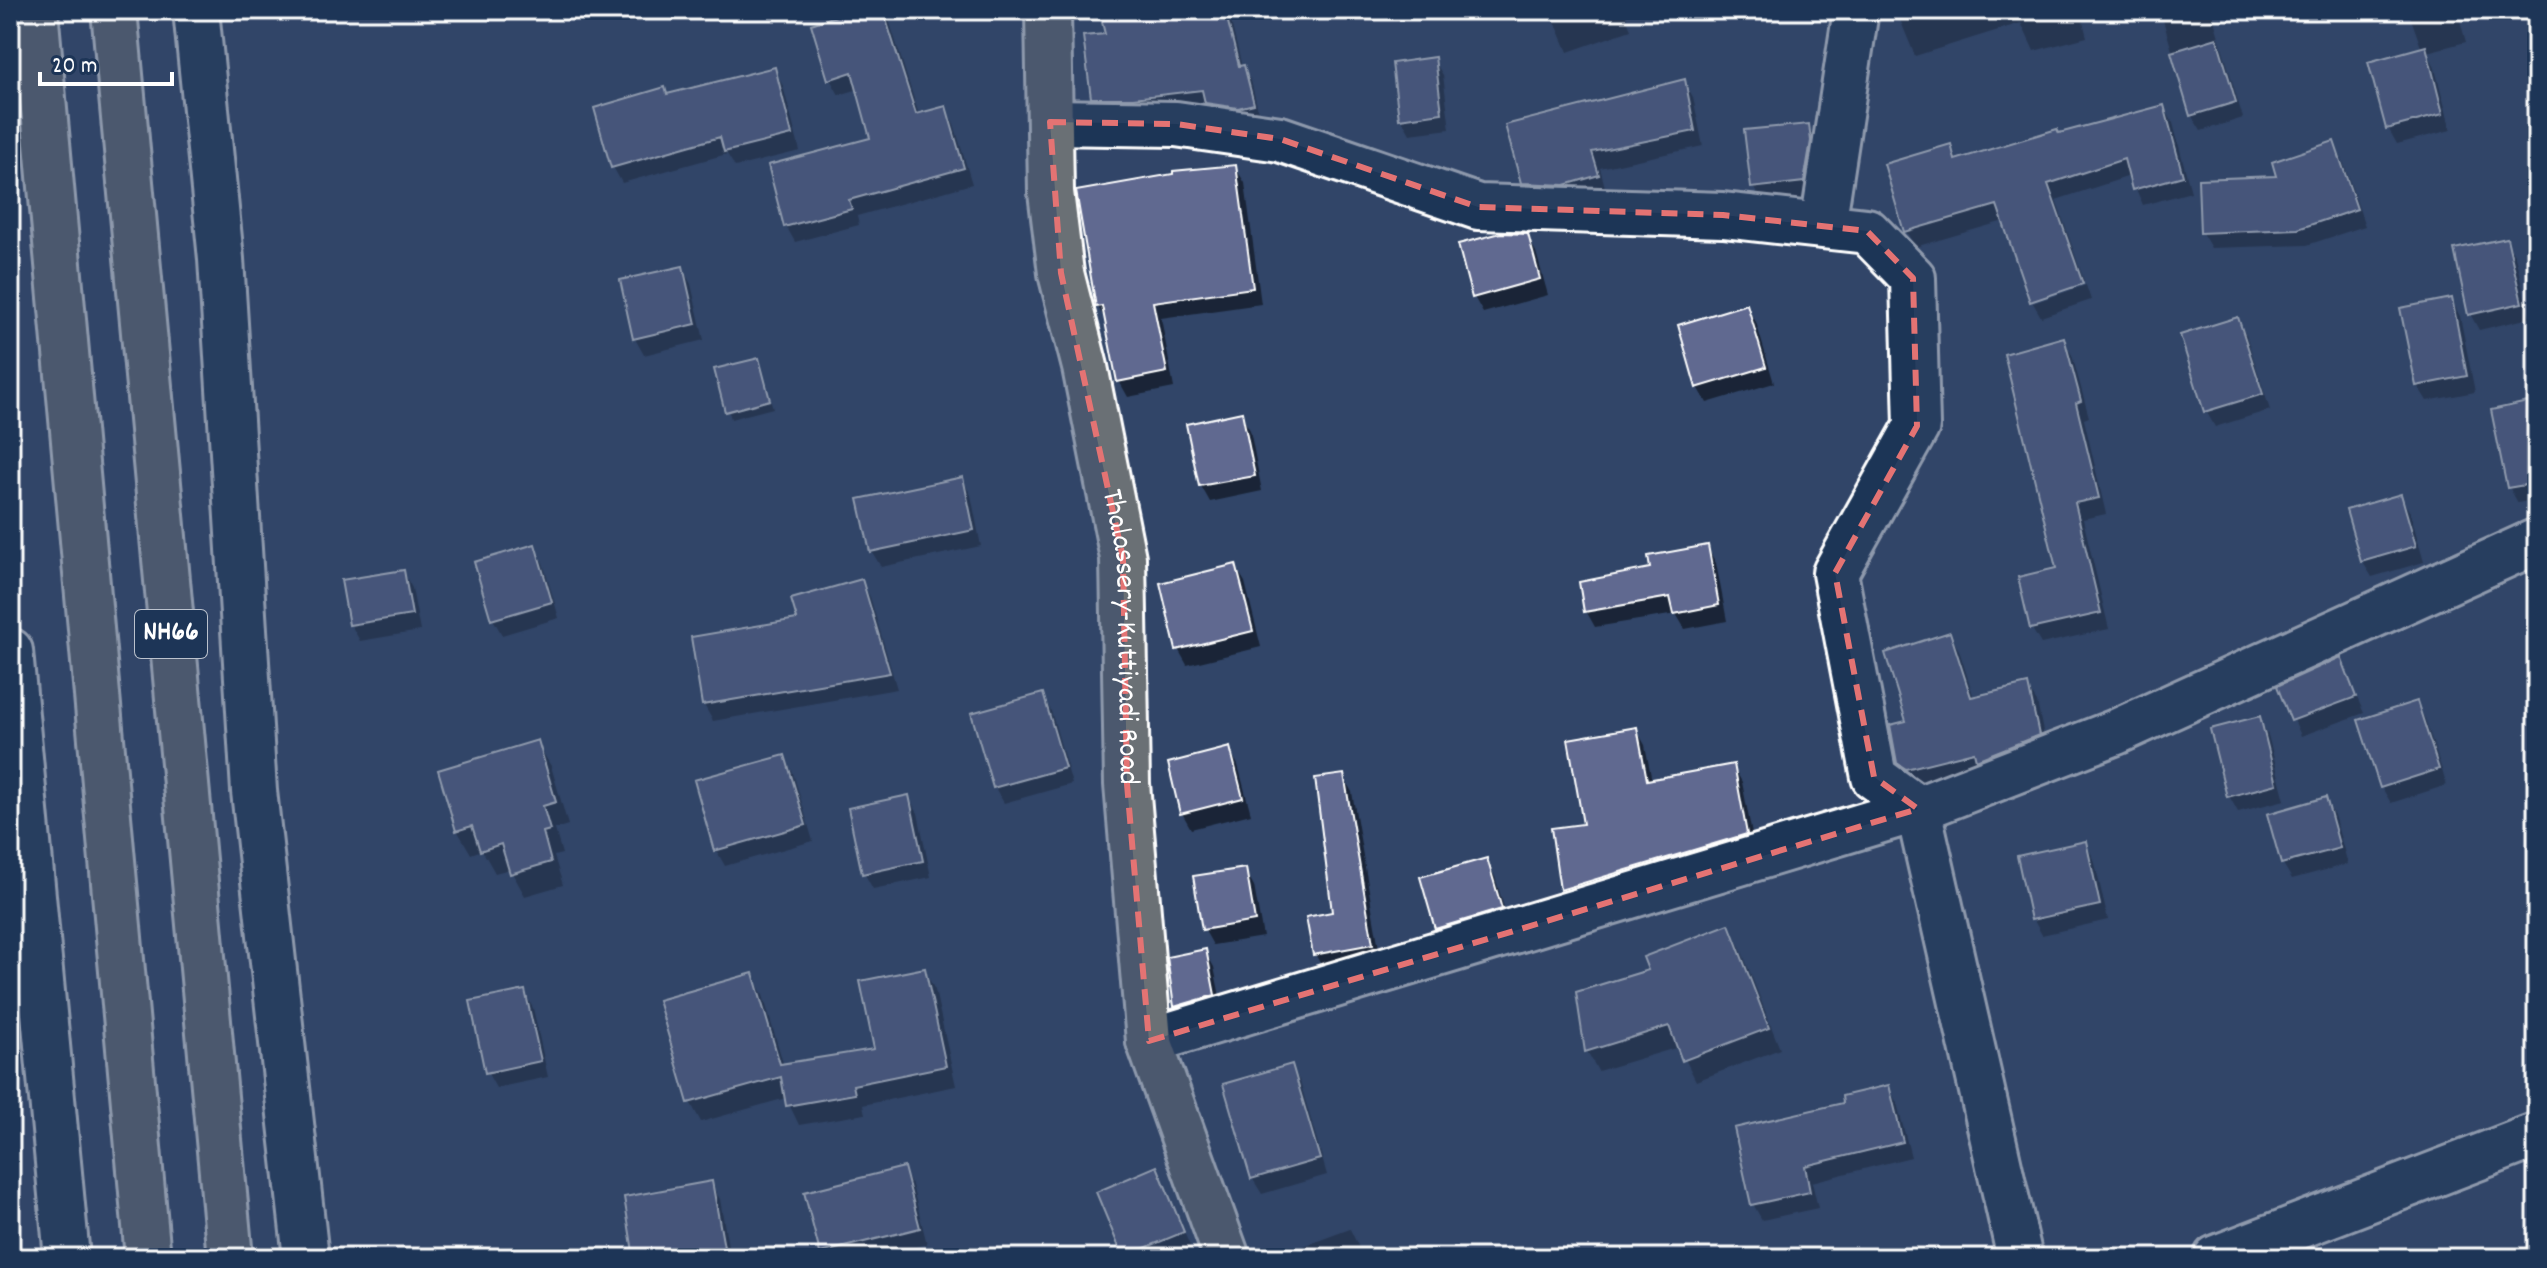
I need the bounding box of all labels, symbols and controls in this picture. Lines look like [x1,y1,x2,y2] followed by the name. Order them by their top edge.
[40,36,172,86] scale bar
[52,50,98,84] text: 20 m
[1088,486,1149,785] street label: Thalassery-Kuttiyadi Road
[135,610,207,658] road number: NH66

